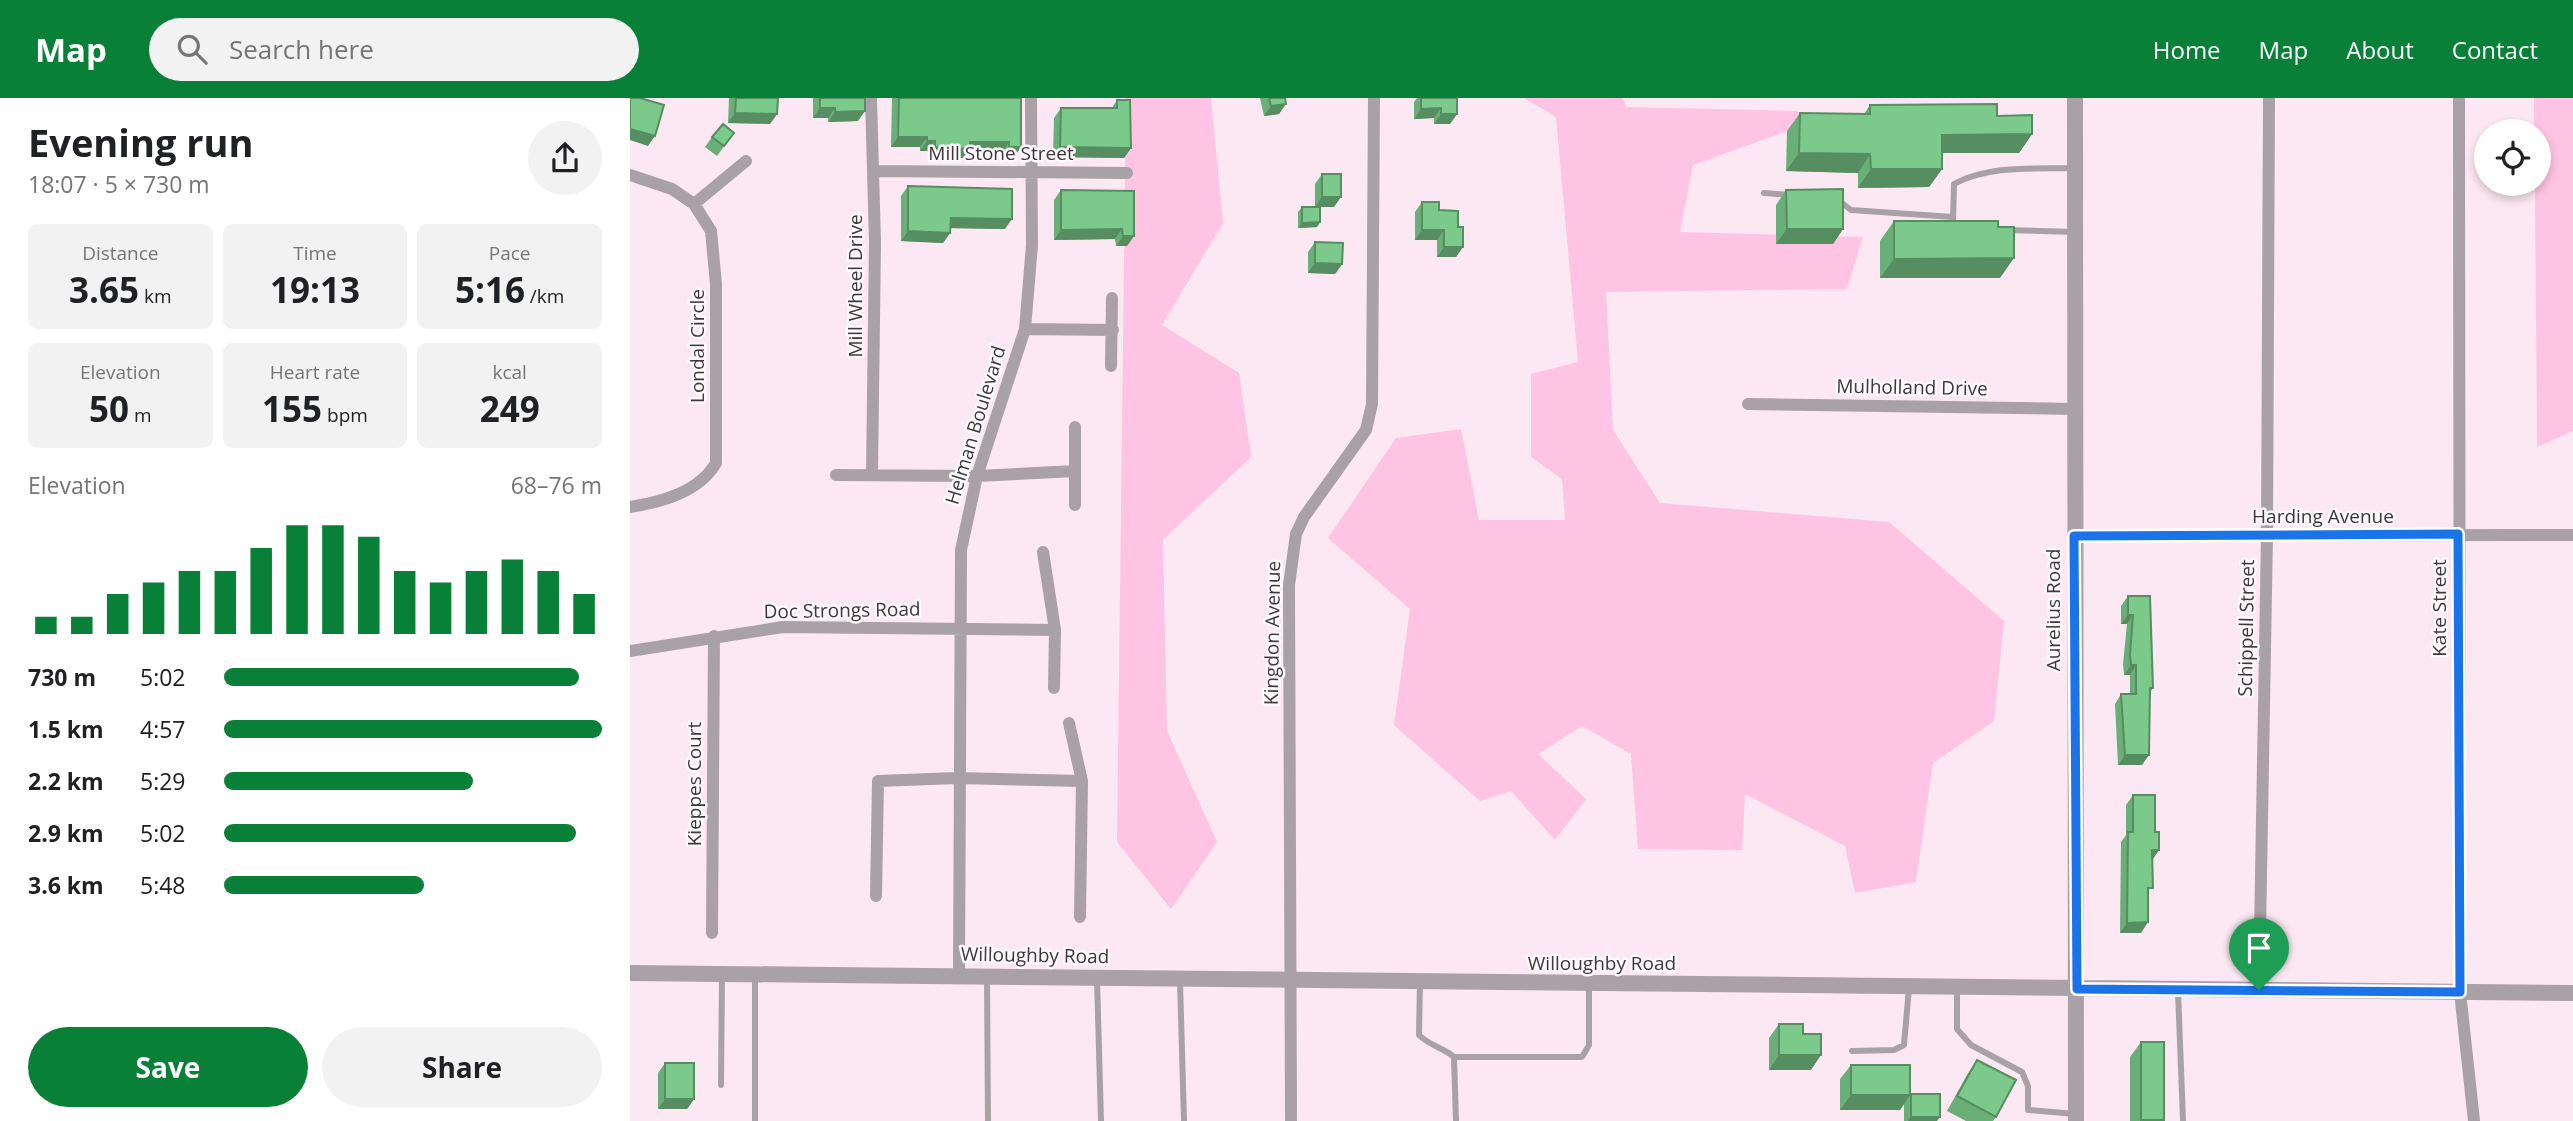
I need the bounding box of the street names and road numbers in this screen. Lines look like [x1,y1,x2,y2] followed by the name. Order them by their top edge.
[928,140,1074,166] street label: Mill Stone Street
[842,214,868,358] street label: Mill Wheel Drive
[684,289,710,403] street label: Londal Circle
[939,343,1011,507] street label: Helman Boulevard
[1836,373,1988,401] street label: Mulholland Drive
[2252,503,2394,529] street label: Harding Avenue
[2040,549,2066,671] street label: Aurelius Road
[2232,559,2260,697] street label: Schippell Street
[2426,559,2452,657] street label: Kate Street
[1258,561,1286,705] street label: Kingdon Avenue
[763,596,921,624] street label: Doc Strongs Road
[681,721,707,846] street label: Kieppes Court
[961,941,1109,969] street label: Willoughby Road
[1528,950,1676,976] street label: Willoughby Road

